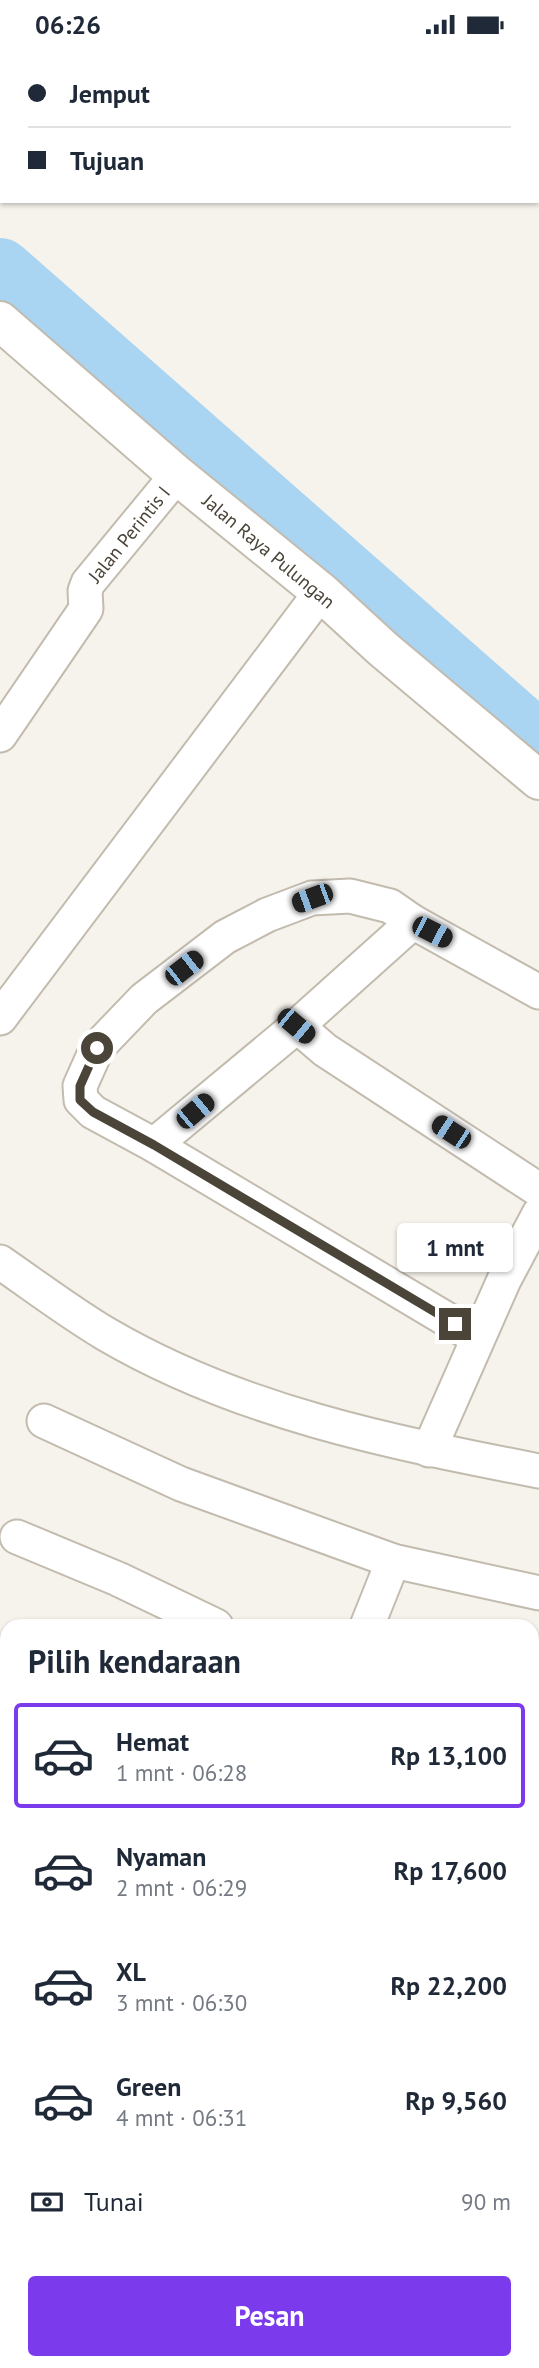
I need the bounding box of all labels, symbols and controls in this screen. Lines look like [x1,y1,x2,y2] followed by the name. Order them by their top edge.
[35,8,101,41] text: 06:26
[70,77,150,110] text: Jemput
[70,144,144,177] text: Tujuan
[82,481,175,588] street label: Jalan Perintis I
[197,488,340,613] street label: Jalan Raya Pulungan
[289,881,336,915] car
[409,913,456,951] car
[161,947,208,989] car
[274,1004,319,1048] car
[81,1032,113,1064] route start
[173,1089,218,1133] car
[428,1112,475,1152] car
[397,1223,513,1271] callout: 1 mnt
[426,1233,484,1262] text: 1 mnt
[439,1308,471,1340] route end
[28,1640,241,1682] text: Pilih kendaraan
[32,1724,95,1787] icon: car
[116,1725,189,1758] text: Hemat
[390,1739,507,1772] text: Rp 13,100
[116,1758,247,1787] text: 1 mnt · 06:28
[32,1839,95,1902] icon: car
[116,1840,206,1873] text: Nyaman
[394,1854,507,1887] text: Rp 17,600
[116,1873,247,1902] text: 2 mnt · 06:29
[32,1954,95,2017] icon: car
[116,1955,146,1988] text: XL
[390,1969,507,2002] text: Rp 22,200
[116,1988,247,2017] text: 3 mnt · 06:30
[32,2069,95,2132] icon: car
[116,2070,181,2103] text: Green
[405,2084,507,2117] text: Rp 9,560
[116,2103,247,2132] text: 4 mnt · 06:31
[28,2183,66,2221] icon: cash
[84,2185,144,2218] text: Tunai
[461,2187,511,2216] text: 90 m
[28,2276,511,2356] button: Pesan

